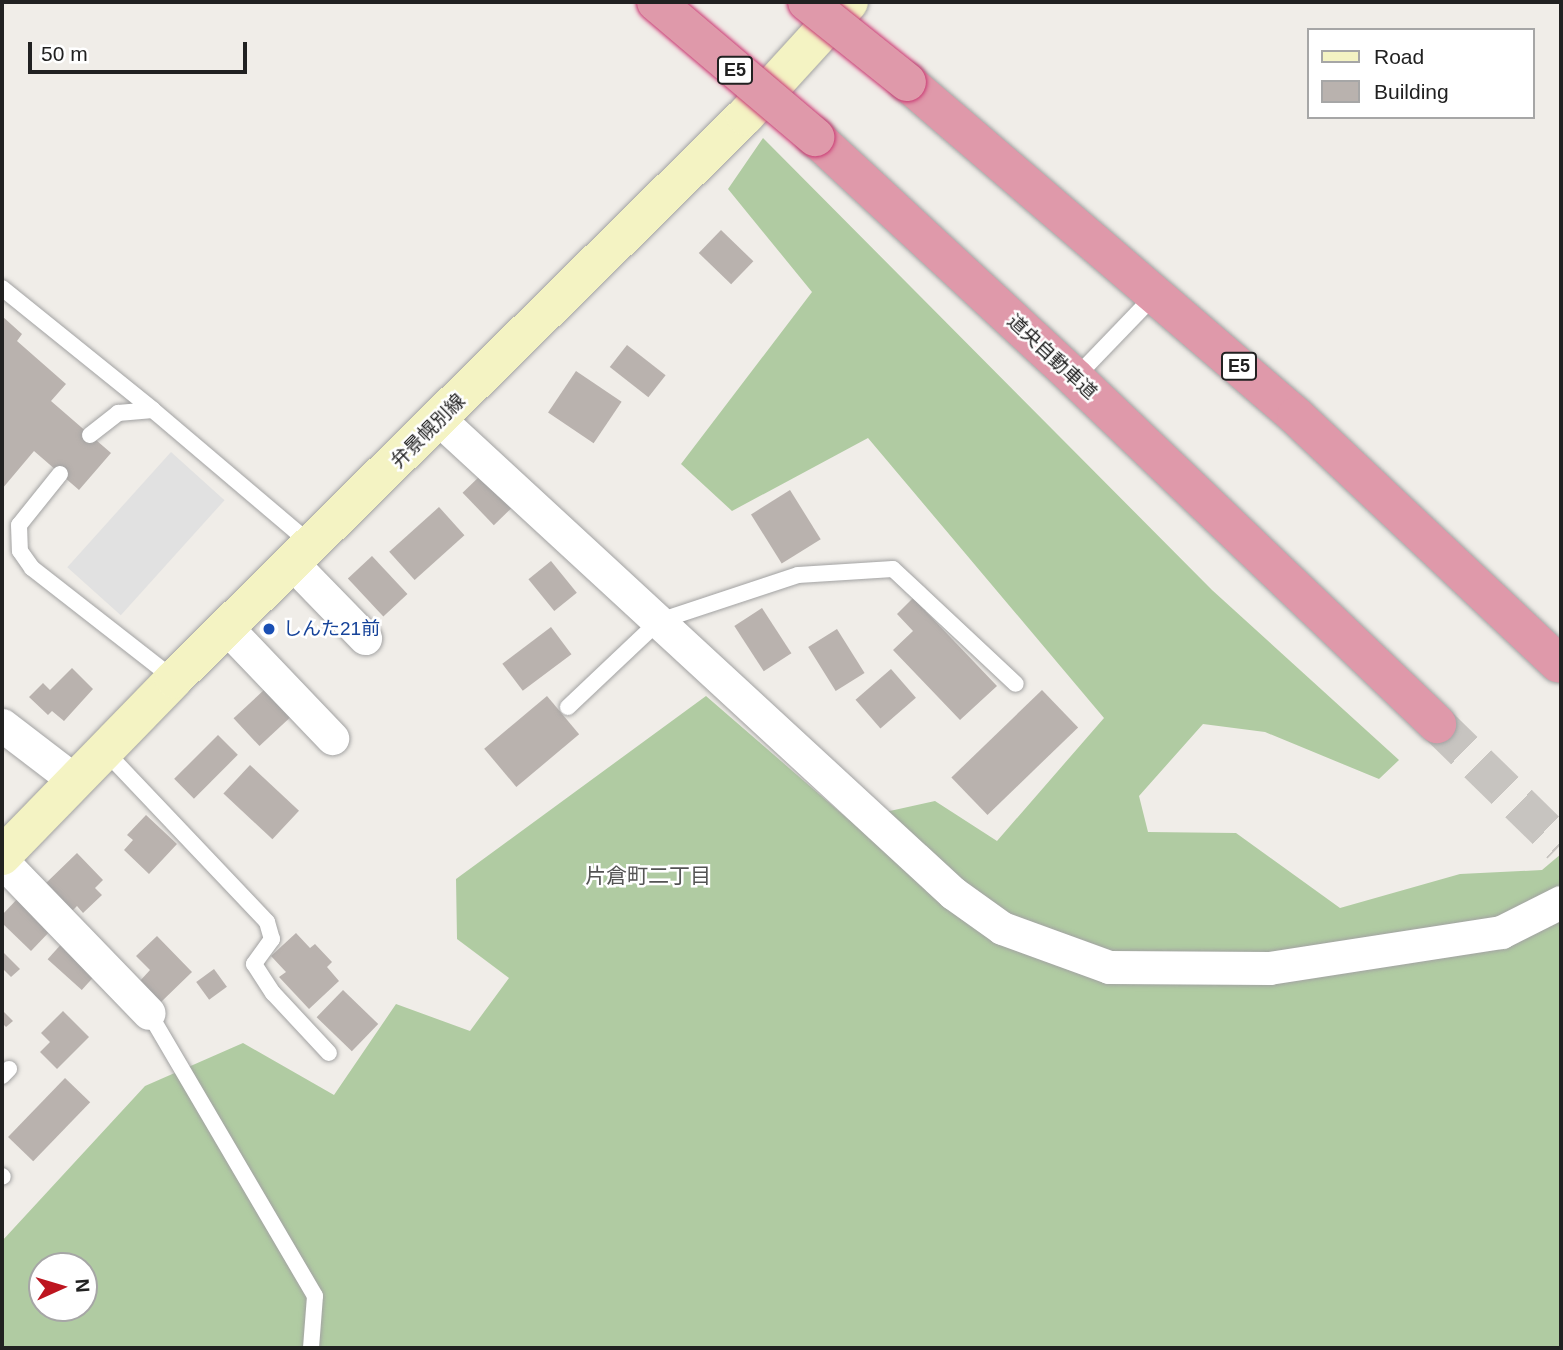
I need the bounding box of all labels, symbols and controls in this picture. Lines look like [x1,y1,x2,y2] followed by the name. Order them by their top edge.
[32,28,250,72] scale bar
[1308,28,1535,119] legend
[41,42,88,65] text: 50 m
[1374,45,1424,68] text: Road
[716,56,754,84] road number: E5
[1374,80,1449,103] text: Building
[1003,310,1101,404] street label: 道央自動車道
[1220,352,1258,380] road number: E5
[386,389,470,473] street label: 弁景幌別線
[283,618,380,640] place label: しんた21前
[261,621,277,637] marker: しんた21前
[585,863,711,889] district label: 片倉町二丁目
[28,1252,98,1322] north arrow
[71,1278,93,1293] text: N

